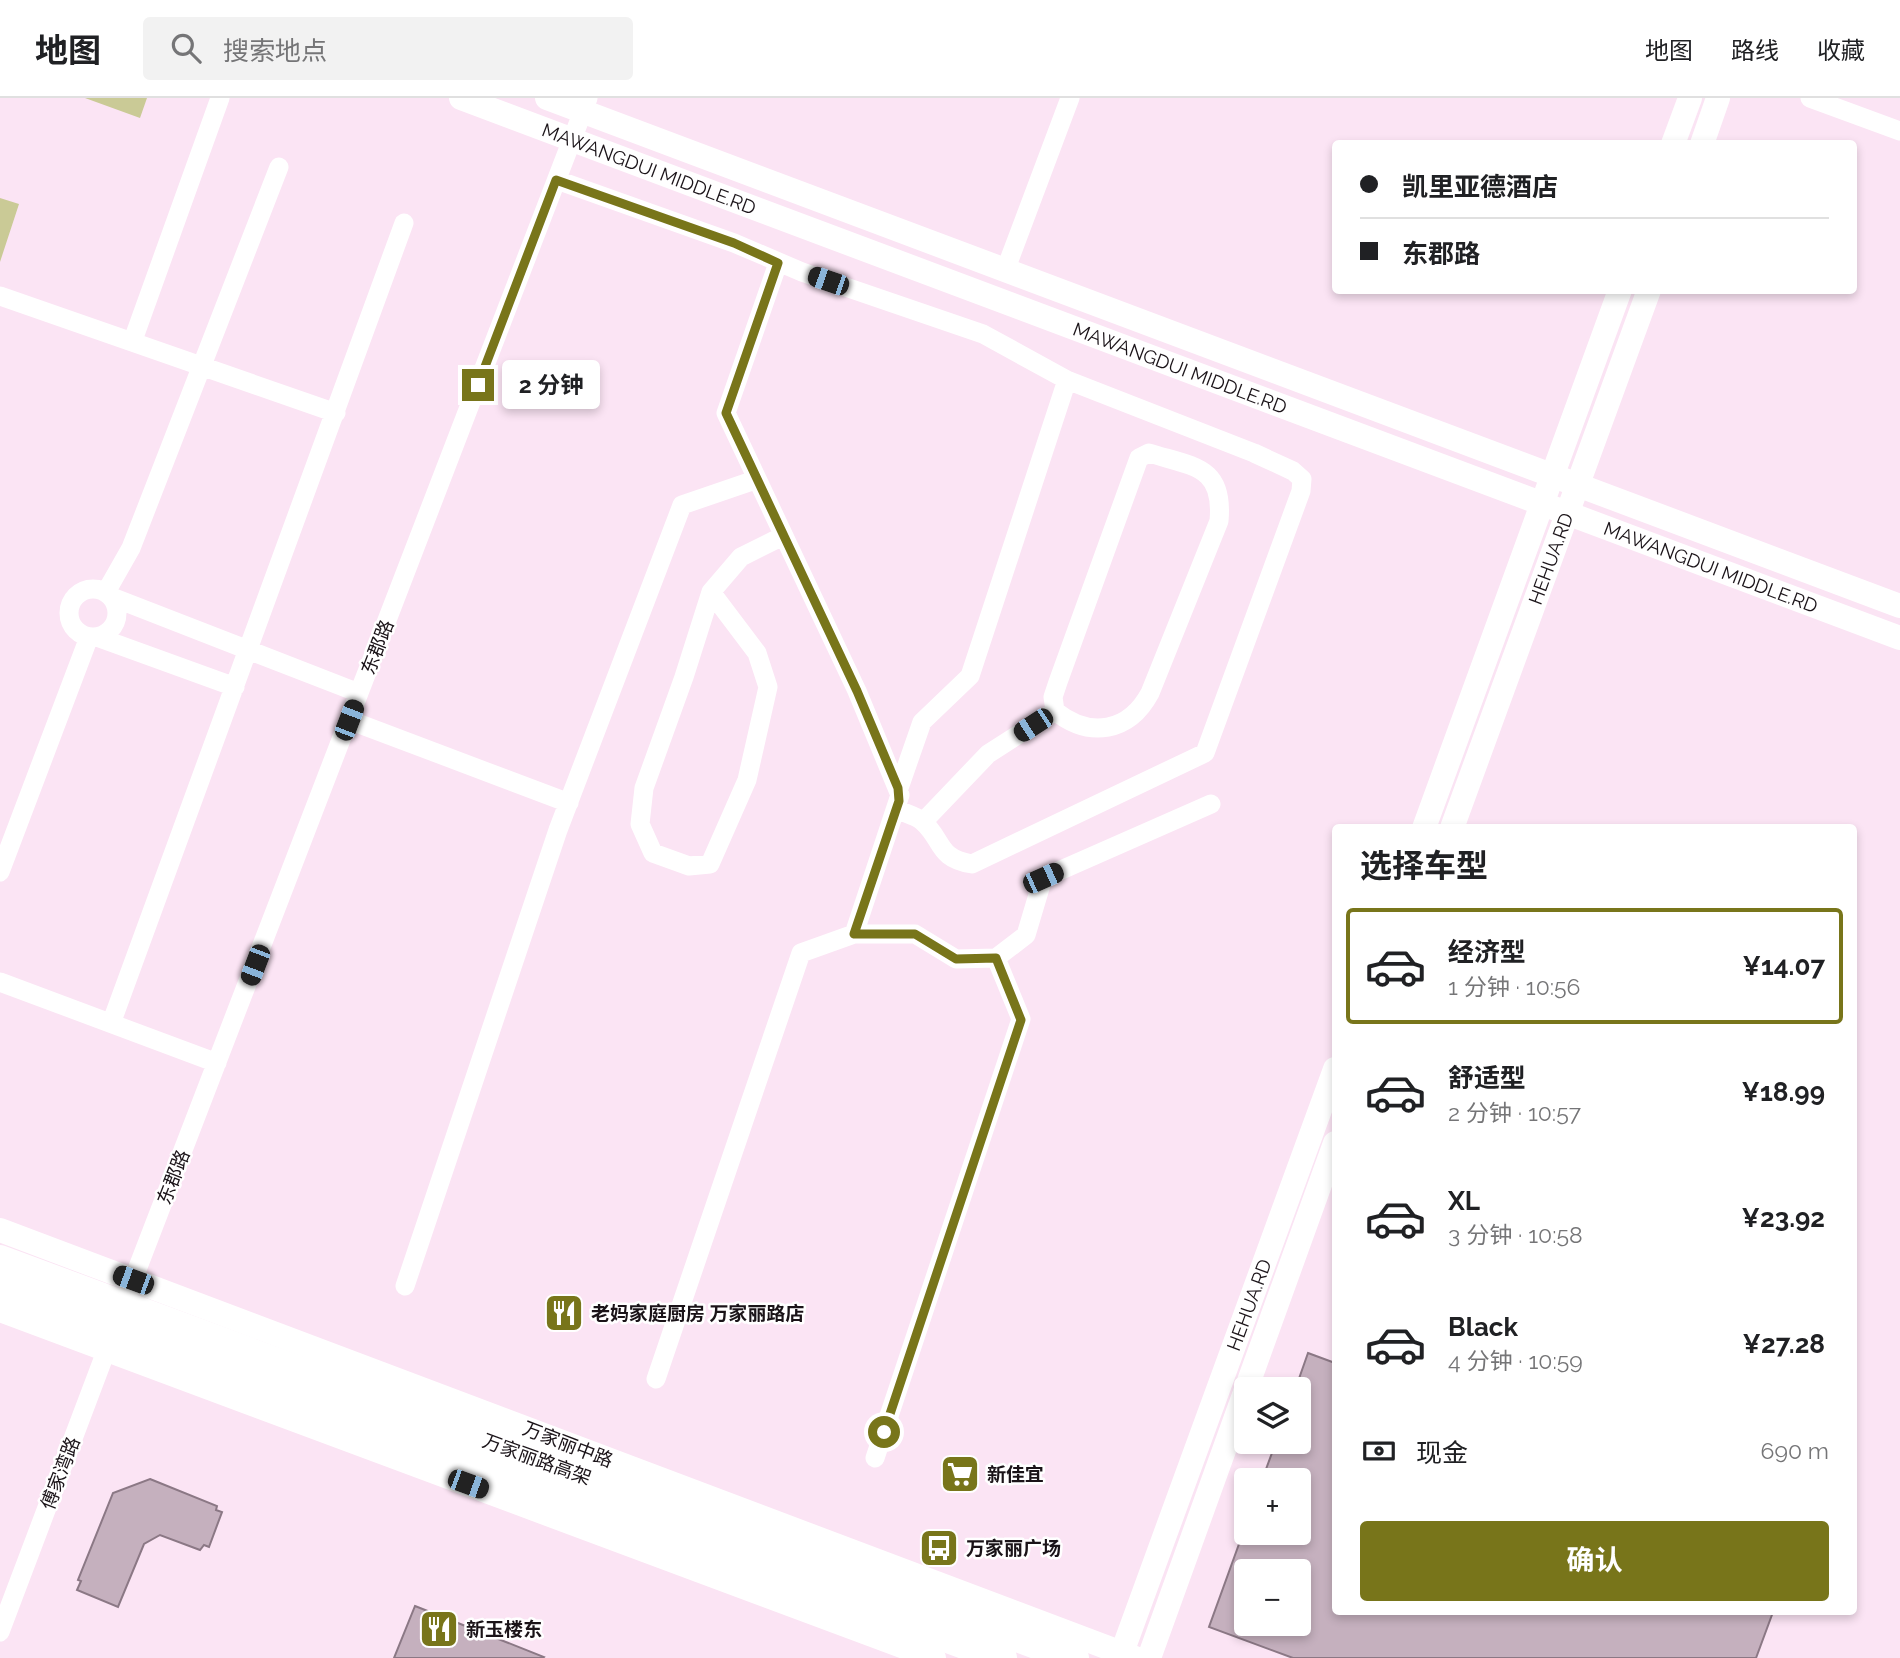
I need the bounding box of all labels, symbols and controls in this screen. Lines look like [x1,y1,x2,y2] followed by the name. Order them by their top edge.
[143,17,633,80] search box
[167,29,205,67] icon: search
[35,31,101,70] text: 地图
[223,36,327,66] text: 搜索地点
[1645,36,1693,65] text: 地图
[1731,36,1779,65] text: 路线
[1817,36,1865,65] text: 收藏
[539,119,759,219] street label: MAWANGDUI MIDDLE.RD
[1402,172,1558,202] text: 凯里亚德酒店
[1402,239,1480,269] text: 东郡路
[805,264,852,298] car
[1070,318,1290,418] street label: MAWANGDUI MIDDLE.RD
[503,360,600,410] callout: 2 分钟
[462,369,494,401] route end
[519,371,583,398] text: 2 分钟
[1524,510,1578,607] street label: HEHUA.RD
[1601,517,1821,617] street label: MAWANGDUI MIDDLE.RD
[357,616,397,678] street label: 东郡路
[332,697,367,743] car
[1010,705,1057,745] car
[1360,847,1488,884] text: 选择车型
[1020,860,1067,896] car
[1364,935,1427,998] icon: car
[1448,937,1526,967] text: 经济型
[238,942,273,988] car
[1742,951,1825,981] text: ¥14.07
[1448,973,1580,1000] text: 1 分钟 · 10:56
[1364,1061,1427,1124] icon: car
[1448,1063,1526,1093] text: 舒适型
[1741,1077,1825,1107] text: ¥18.99
[1448,1099,1581,1126] text: 2 分钟 · 10:57
[153,1146,193,1208] street label: 东郡路
[1448,1186,1480,1216] text: XL
[1364,1187,1427,1250] icon: car
[1741,1203,1825,1233] text: ¥23.92
[1448,1221,1583,1248] text: 3 分钟 · 10:58
[1222,1256,1276,1354] street label: HEHUA.RD
[110,1263,157,1297] car
[543,1292,585,1334] restaurant icon: 老妈家庭厨房 万家丽路店
[591,1302,805,1324] place label: 老妈家庭厨房 万家丽路店
[1448,1312,1518,1342] text: Black
[1364,1313,1427,1376] icon: car
[1742,1329,1825,1359] text: ¥27.28
[1448,1347,1583,1374] text: 4 分钟 · 10:59
[1234,1377,1311,1636] map controls
[1234,1377,1311,1454] button: layers
[868,1416,900,1448] route start
[520,1417,616,1471] street label: 万家丽中路
[480,1429,594,1489] street label: 万家丽路高架
[1360,1432,1398,1470] icon: cash
[36,1434,84,1512] street label: 傅家湾路
[1761,1437,1829,1464] text: 690 m
[1416,1438,1468,1468] text: 现金
[939,1453,981,1495] supermarket icon: 新佳宜
[987,1463,1044,1485] place label: 新佳宜
[445,1467,492,1501] car
[1234,1468,1311,1545] button: +
[1360,1521,1829,1601] button: 确认
[918,1527,960,1569] bus stop icon: 万家丽广场
[966,1537,1061,1559] place label: 万家丽广场
[1234,1559,1311,1636] button: −
[418,1608,460,1650] restaurant icon: 新玉楼东
[466,1618,542,1640] place label: 新玉楼东

